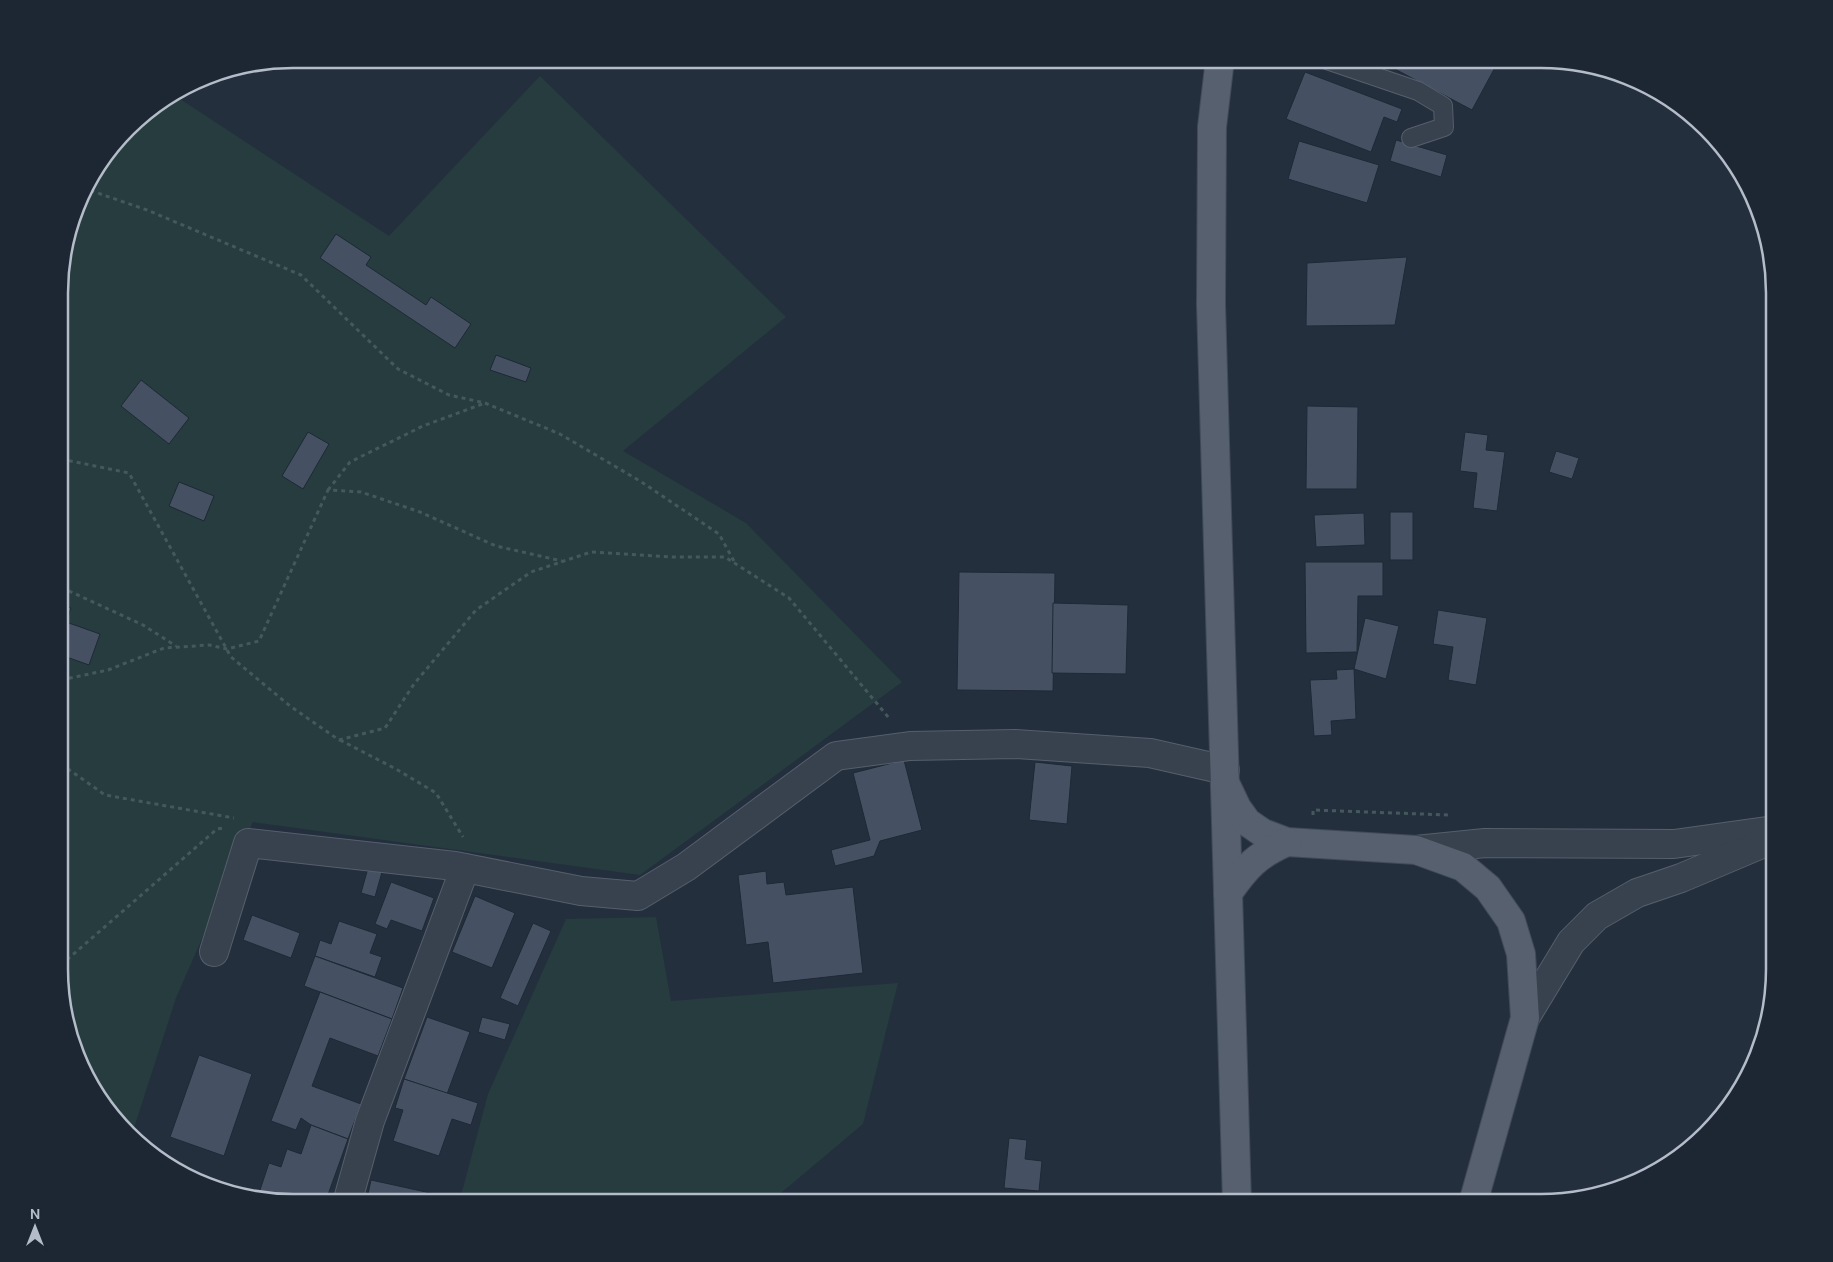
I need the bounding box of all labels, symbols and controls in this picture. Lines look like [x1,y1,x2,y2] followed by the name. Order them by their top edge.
[10,1202,60,1252] north arrow
[30,1205,40,1223] text: N

